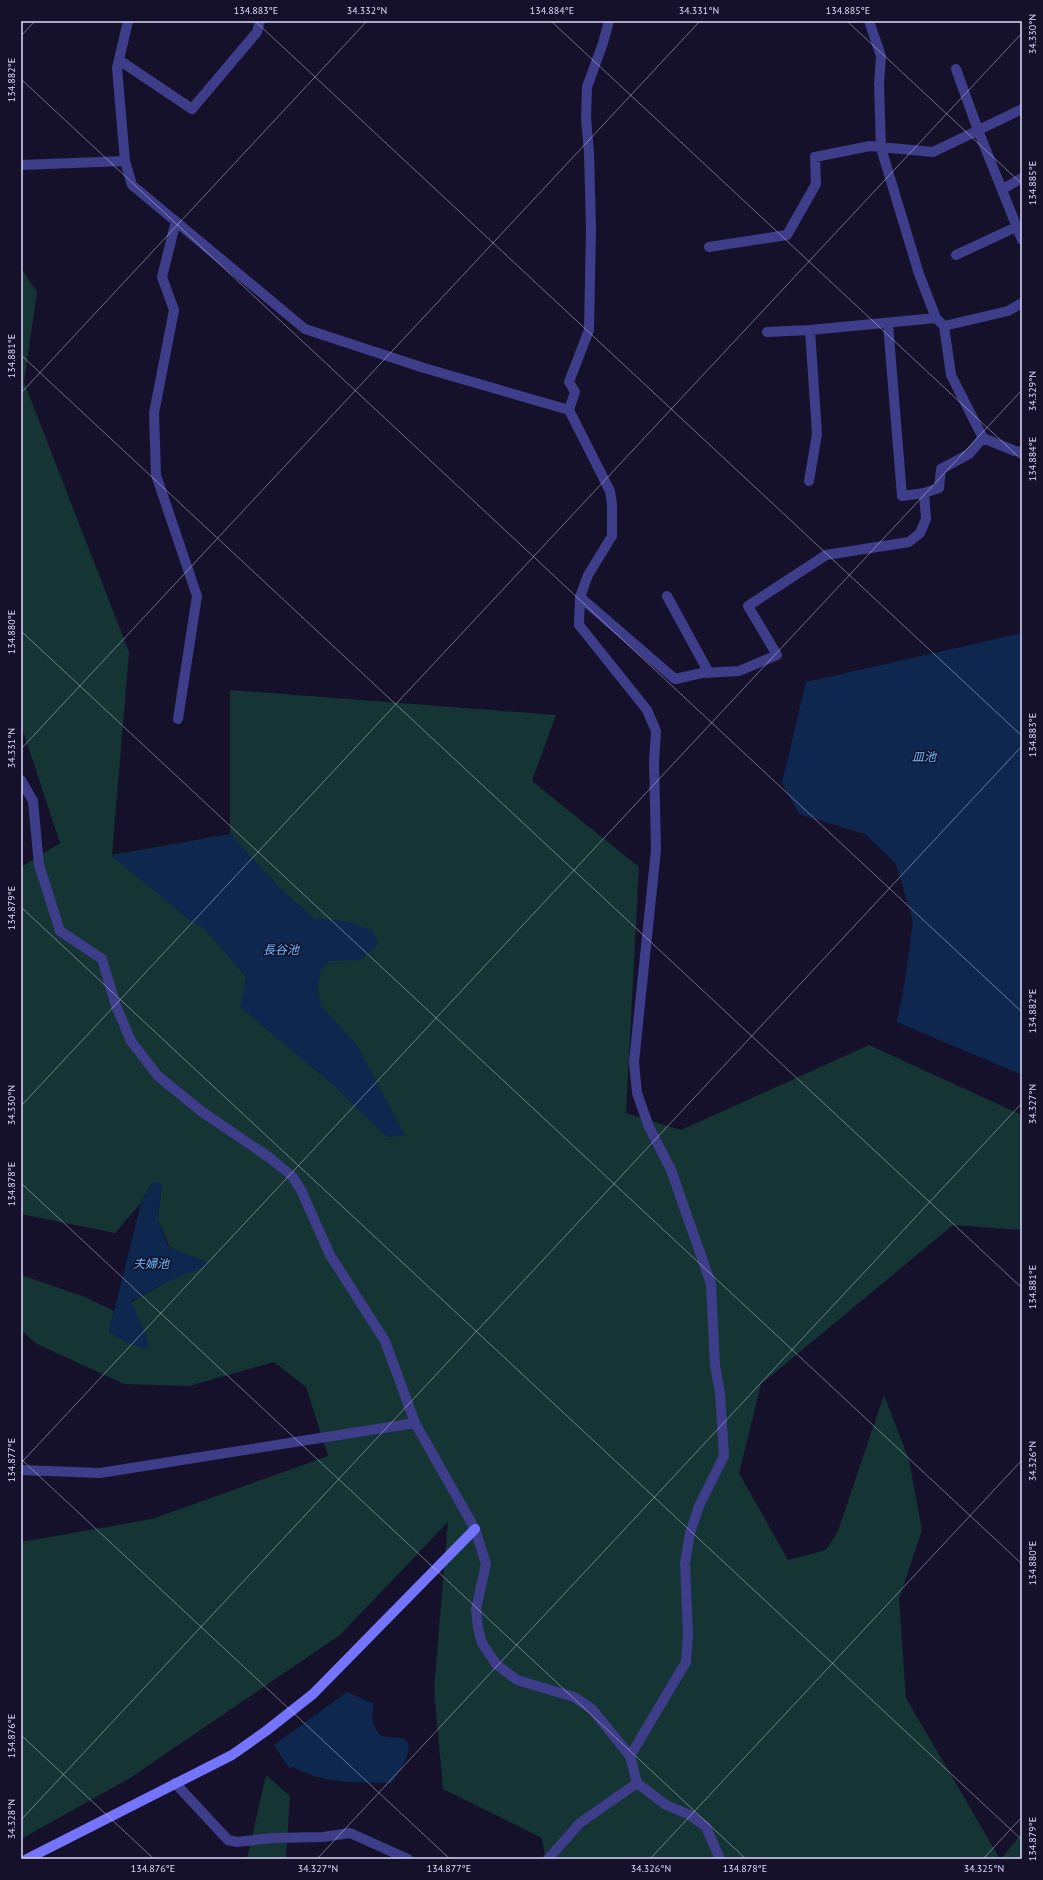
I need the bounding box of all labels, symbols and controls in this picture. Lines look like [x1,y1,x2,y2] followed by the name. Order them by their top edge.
[234,4,278,17] text: 134.883°E
[347,4,387,17] text: 34.332°N
[530,4,574,17] text: 134.884°E
[679,4,719,17] text: 34.331°N
[826,4,870,17] text: 134.885°E
[1026,14,1039,54] text: 34.330°N
[5,58,18,102] text: 134.882°E
[1026,161,1039,205] text: 134.885°E
[5,334,18,378] text: 134.881°E
[1026,371,1039,411] text: 34.329°N
[1026,437,1039,481] text: 134.884°E
[5,610,18,654] text: 134.880°E
[1026,713,1039,757] text: 134.883°E
[5,728,18,768] text: 34.331°N
[912,749,937,764] water label: 皿池
[5,886,18,930] text: 134.879°E
[263,942,300,957] water label: 長谷池
[1026,989,1039,1033] text: 134.882°E
[1026,1084,1039,1124] text: 34.327°N
[5,1085,18,1125] text: 34.330°N
[5,1162,18,1206] text: 134.878°E
[133,1256,170,1271] water label: 夫婦池
[1026,1265,1039,1309] text: 134.881°E
[5,1438,18,1482] text: 134.877°E
[1026,1441,1039,1481] text: 34.326°N
[1026,1541,1039,1585] text: 134.880°E
[5,1714,18,1758] text: 134.876°E
[5,1799,18,1839] text: 34.328°N
[1026,1817,1039,1861] text: 134.879°E
[131,1862,175,1875] text: 134.876°E
[298,1862,338,1875] text: 34.327°N
[427,1862,471,1875] text: 134.877°E
[631,1862,671,1875] text: 34.326°N
[723,1862,767,1875] text: 134.878°E
[964,1862,1004,1875] text: 34.325°N

